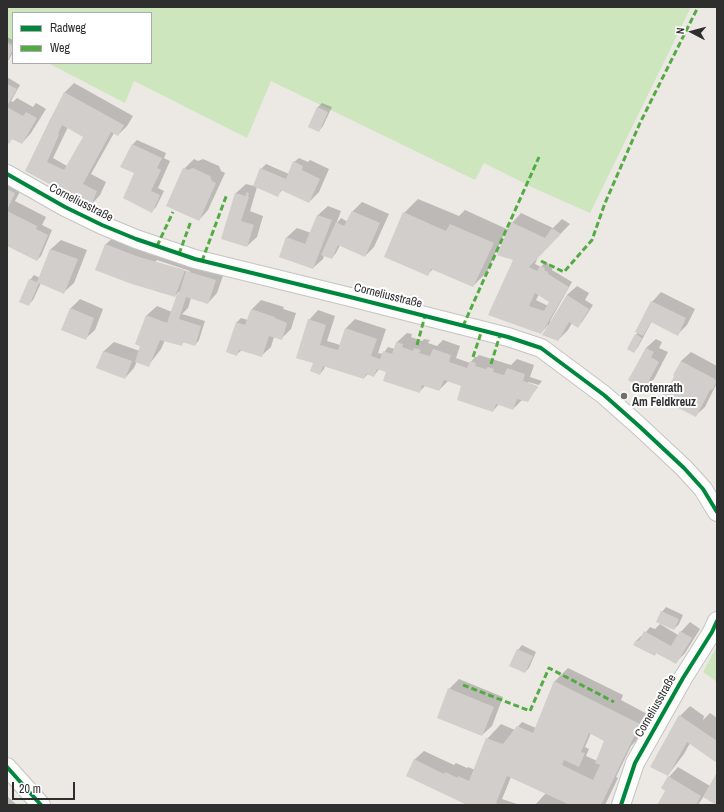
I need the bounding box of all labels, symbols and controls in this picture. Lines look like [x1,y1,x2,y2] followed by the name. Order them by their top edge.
[12,12,152,64] legend
[672,12,712,52] north arrow
[50,20,86,36] text: Radweg
[673,27,687,35] text: N
[50,40,70,56] text: Weg
[47,181,115,225] street label: Corneliusstraße
[352,281,424,311] street label: Corneliusstraße
[632,382,696,410] place label: Grotenrath Am Feldkreuz
[619,391,629,401] marker: Grotenrath Am Feldkreuz
[632,672,680,740] street label: Corneliusstraße
[14,774,77,800] scale bar
[19,781,41,797] text: 20 m

